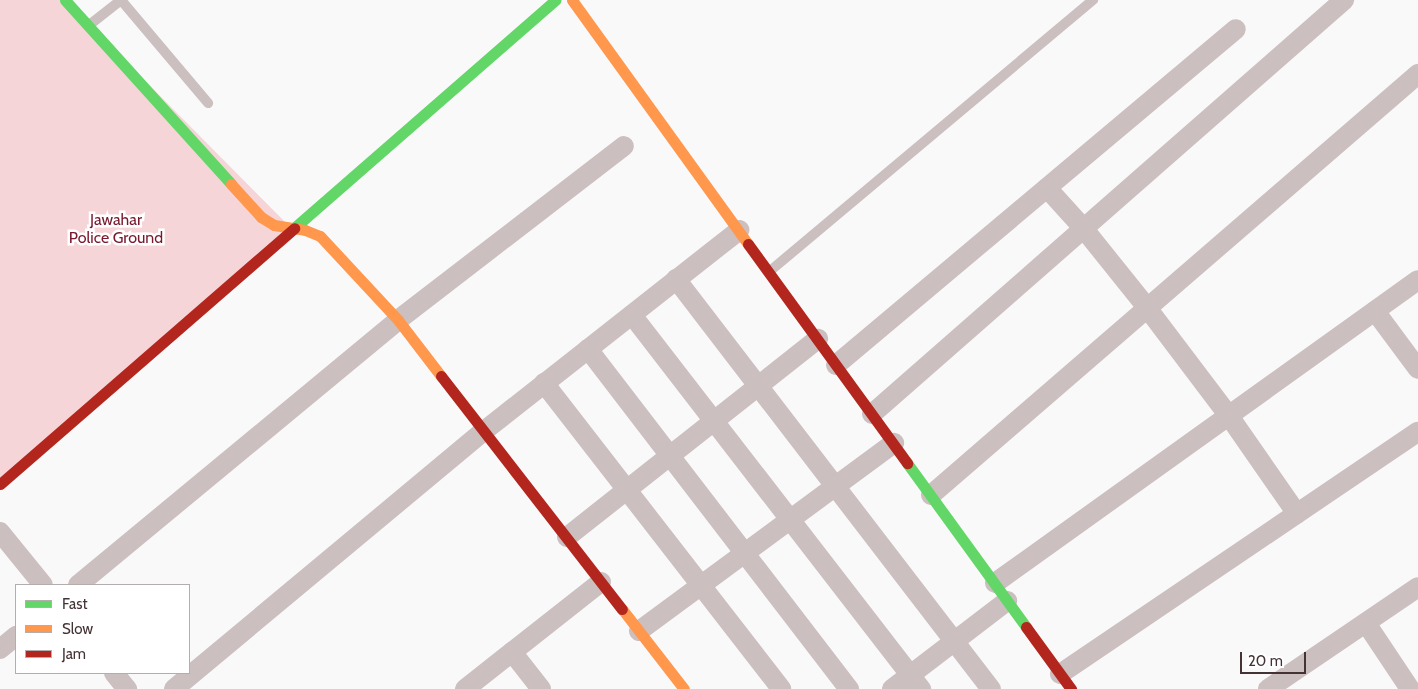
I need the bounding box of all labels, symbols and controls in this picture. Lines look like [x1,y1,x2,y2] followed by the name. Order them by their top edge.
[69,210,163,248] park label: Jawahar Police Ground
[15,584,190,674] legend
[62,595,87,613] text: Fast
[62,620,93,638] text: Slow
[1243,642,1309,674] scale bar
[62,645,86,663] text: Jam
[1248,652,1283,670] text: 20 m

